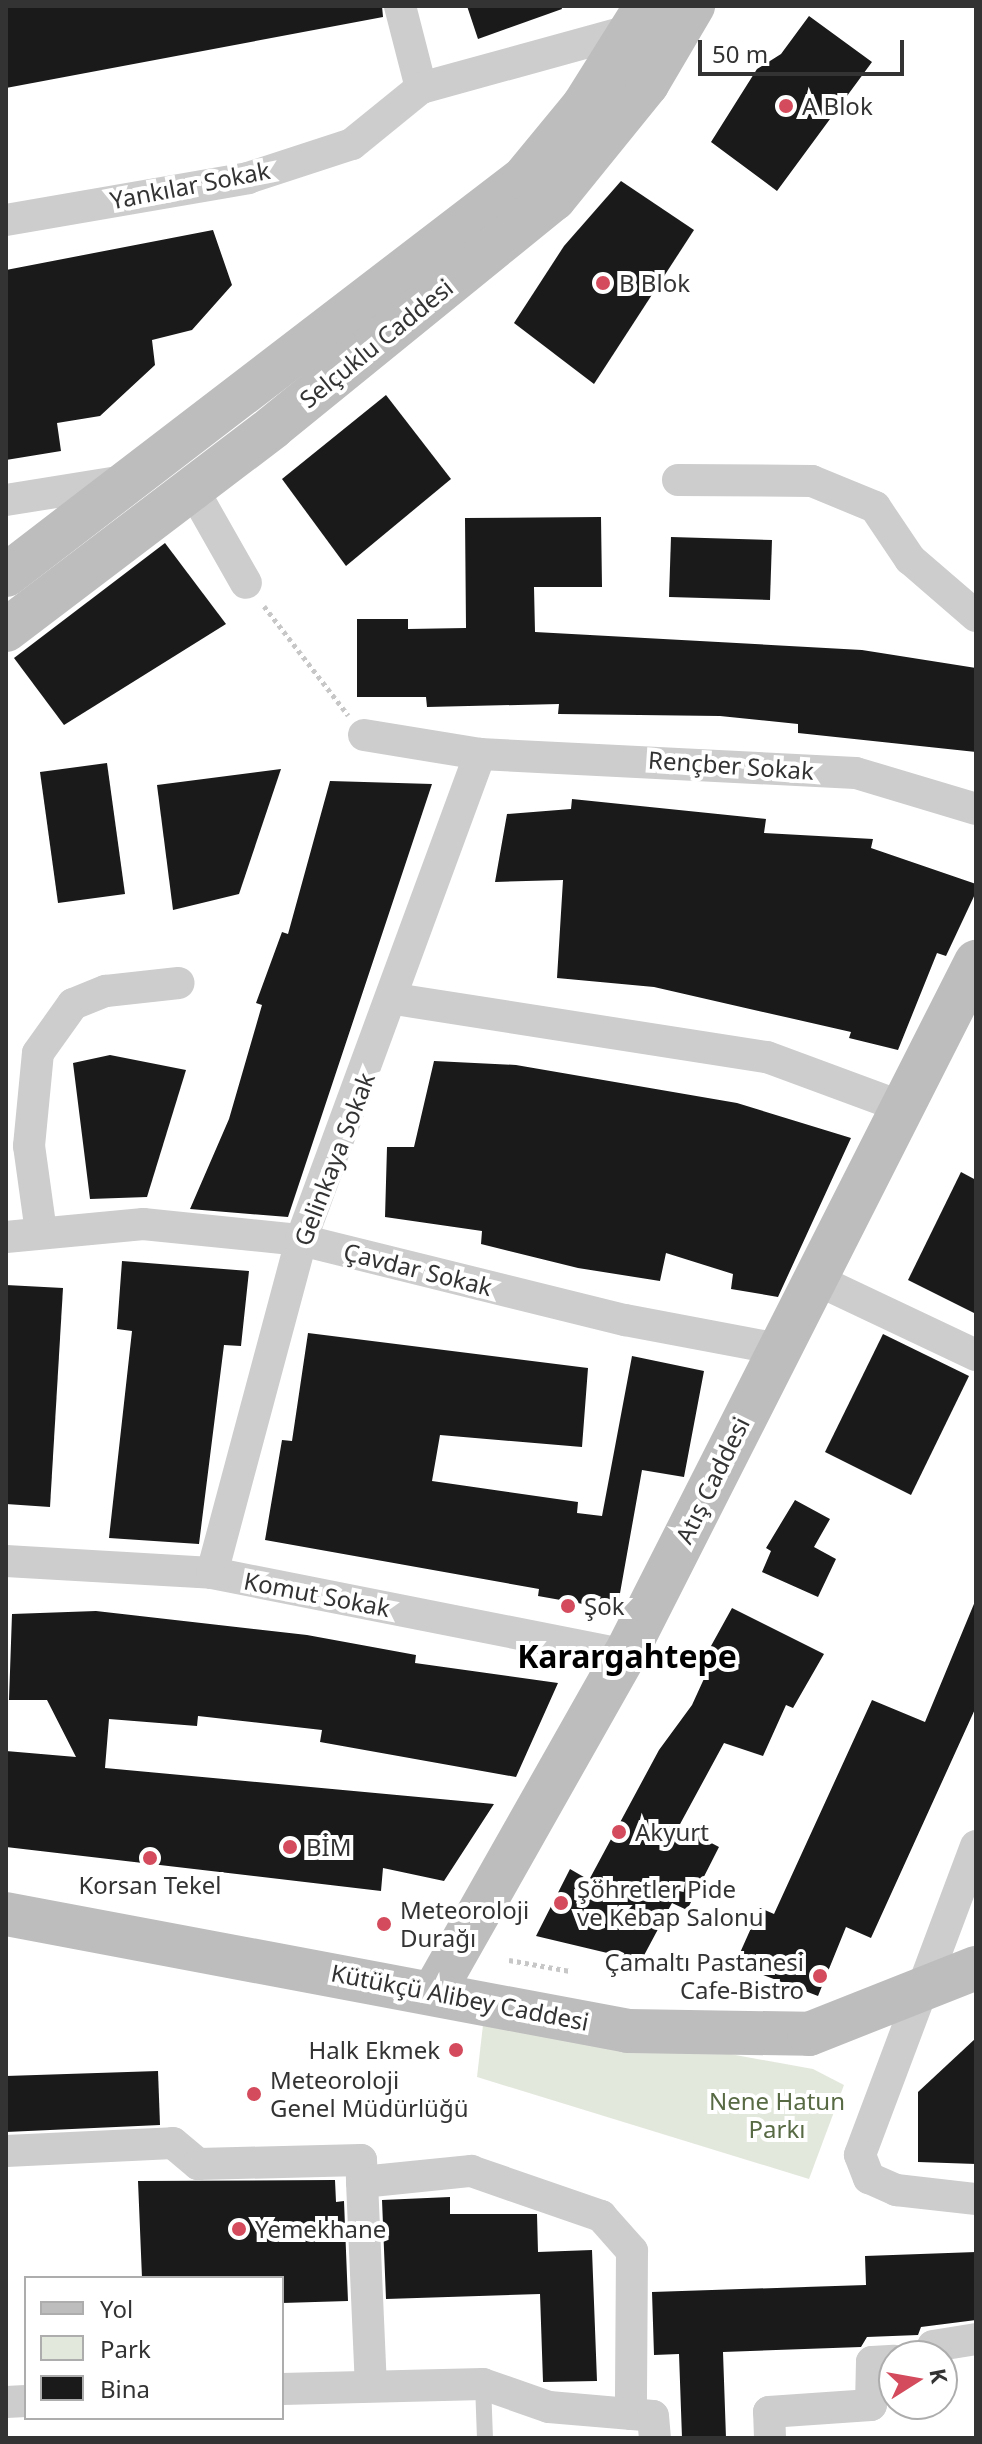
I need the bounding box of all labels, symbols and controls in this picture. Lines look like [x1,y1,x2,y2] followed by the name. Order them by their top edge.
[702,24,908,74] scale bar
[712,37,768,70] text: 50 m
[802,92,873,120] place label: A Blok
[777,97,795,115] marker: A Blok
[108,155,272,215] street label: Yankılar Sokak
[619,269,690,297] place label: B Blok
[294,272,458,414] street label: Selçuklu Caddesi
[594,274,612,292] marker: B Blok
[647,745,815,785] street label: Rençber Sokak
[288,1068,380,1250] street label: Gelinkaya Sokak
[341,1237,495,1301] street label: Çavdar Sokak
[669,1412,755,1548] street label: Atış Caddesi
[241,1566,393,1622] street label: Komut Sokak
[584,1592,625,1620] place label: Şok
[559,1597,577,1615] marker: Şok
[517,1637,737,1675] district label: Karargahtepe
[635,1818,709,1846] place label: Akyurt
[610,1823,628,1841] marker: Akyurt
[306,1833,352,1861] place label: BİM
[281,1838,299,1856] marker: BİM
[141,1849,159,1867] marker: Korsan Tekel
[78,1871,222,1899] place label: Korsan Tekel
[577,1875,764,1931] place label: Şöhretler Pide ve Kebap Salonu
[552,1894,570,1912] marker: Şöhretler Pide ve Kebap Salonu
[400,1896,529,1952] place label: Meteoroloji Durağı
[375,1915,393,1933] marker: Meteoroloji Durağı
[605,1948,804,2004] place label: Çamaltı Pastanesi Cafe-Bistro
[329,1958,591,2036] street label: Kütükçü Alibey Caddesi
[811,1967,829,1985] marker: Çamaltı Pastanesi Cafe-Bistro
[309,2036,440,2064] place label: Halk Ekmek
[447,2041,465,2059] marker: Halk Ekmek
[270,2066,469,2122] place label: Meteoroloji Genel Müdürlüğü
[245,2085,263,2103] marker: Meteoroloji Genel Müdürlüğü
[709,2087,845,2143] park label: Nene Hatun Parkı
[255,2215,386,2243] place label: Yemekhane
[230,2220,248,2238] marker: Yemekhane
[24,2276,284,2420] legend
[100,2292,133,2325] text: Yol
[100,2332,151,2365] text: Park
[878,2340,958,2420] north arrow
[923,2366,956,2386] text: K
[100,2372,150,2405] text: Bina

